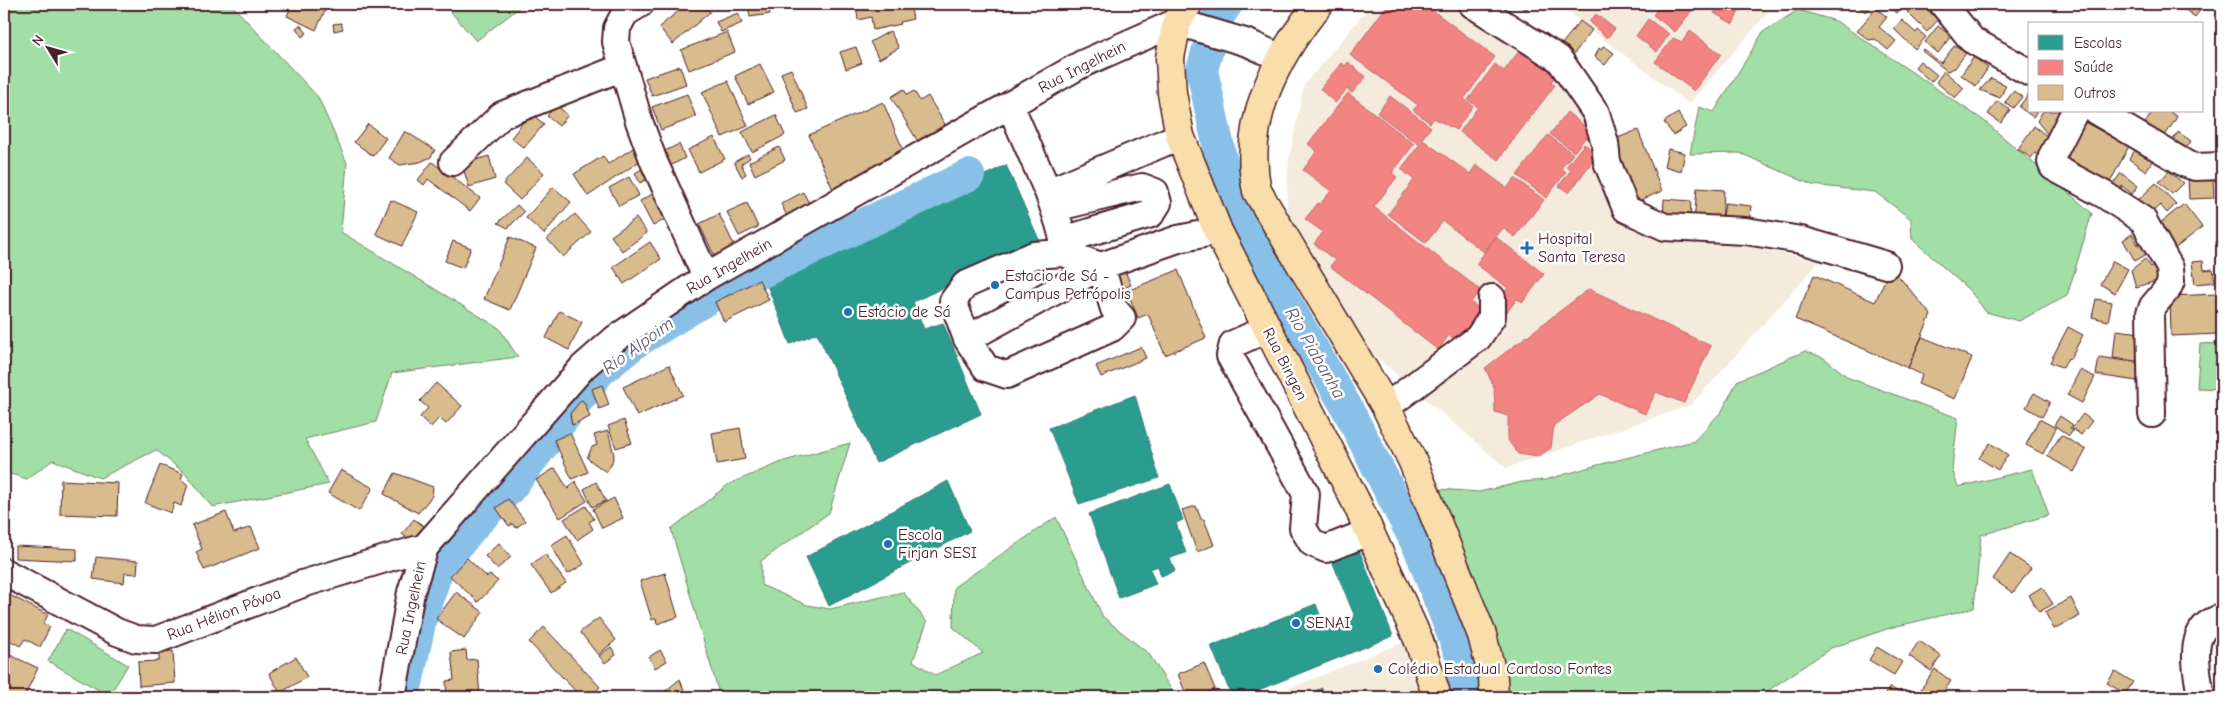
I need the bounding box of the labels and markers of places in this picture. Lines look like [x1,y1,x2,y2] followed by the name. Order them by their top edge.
[1538,230,1626,266] place label: Hospital Santa Teresa
[1520,241,1534,255] marker: Hospital Santa Teresa
[1005,267,1131,303] place label: Estacio de Sá - Campus Petrópolis
[989,279,1001,291] marker: Estacio de Sá - Campus Petrópolis
[858,303,951,321] place label: Estácio de Sá
[842,306,854,318] marker: Estácio de Sá
[898,526,977,562] place label: Escola Firjan SESI
[882,538,894,550] marker: Escola Firjan SESI
[1306,614,1351,632] place label: SENAI
[1290,617,1302,629] marker: SENAI
[1388,660,1612,678] place label: Colédio Estadual Cardoso Fontes
[1372,663,1384,675] marker: Colédio Estadual Cardoso Fontes

